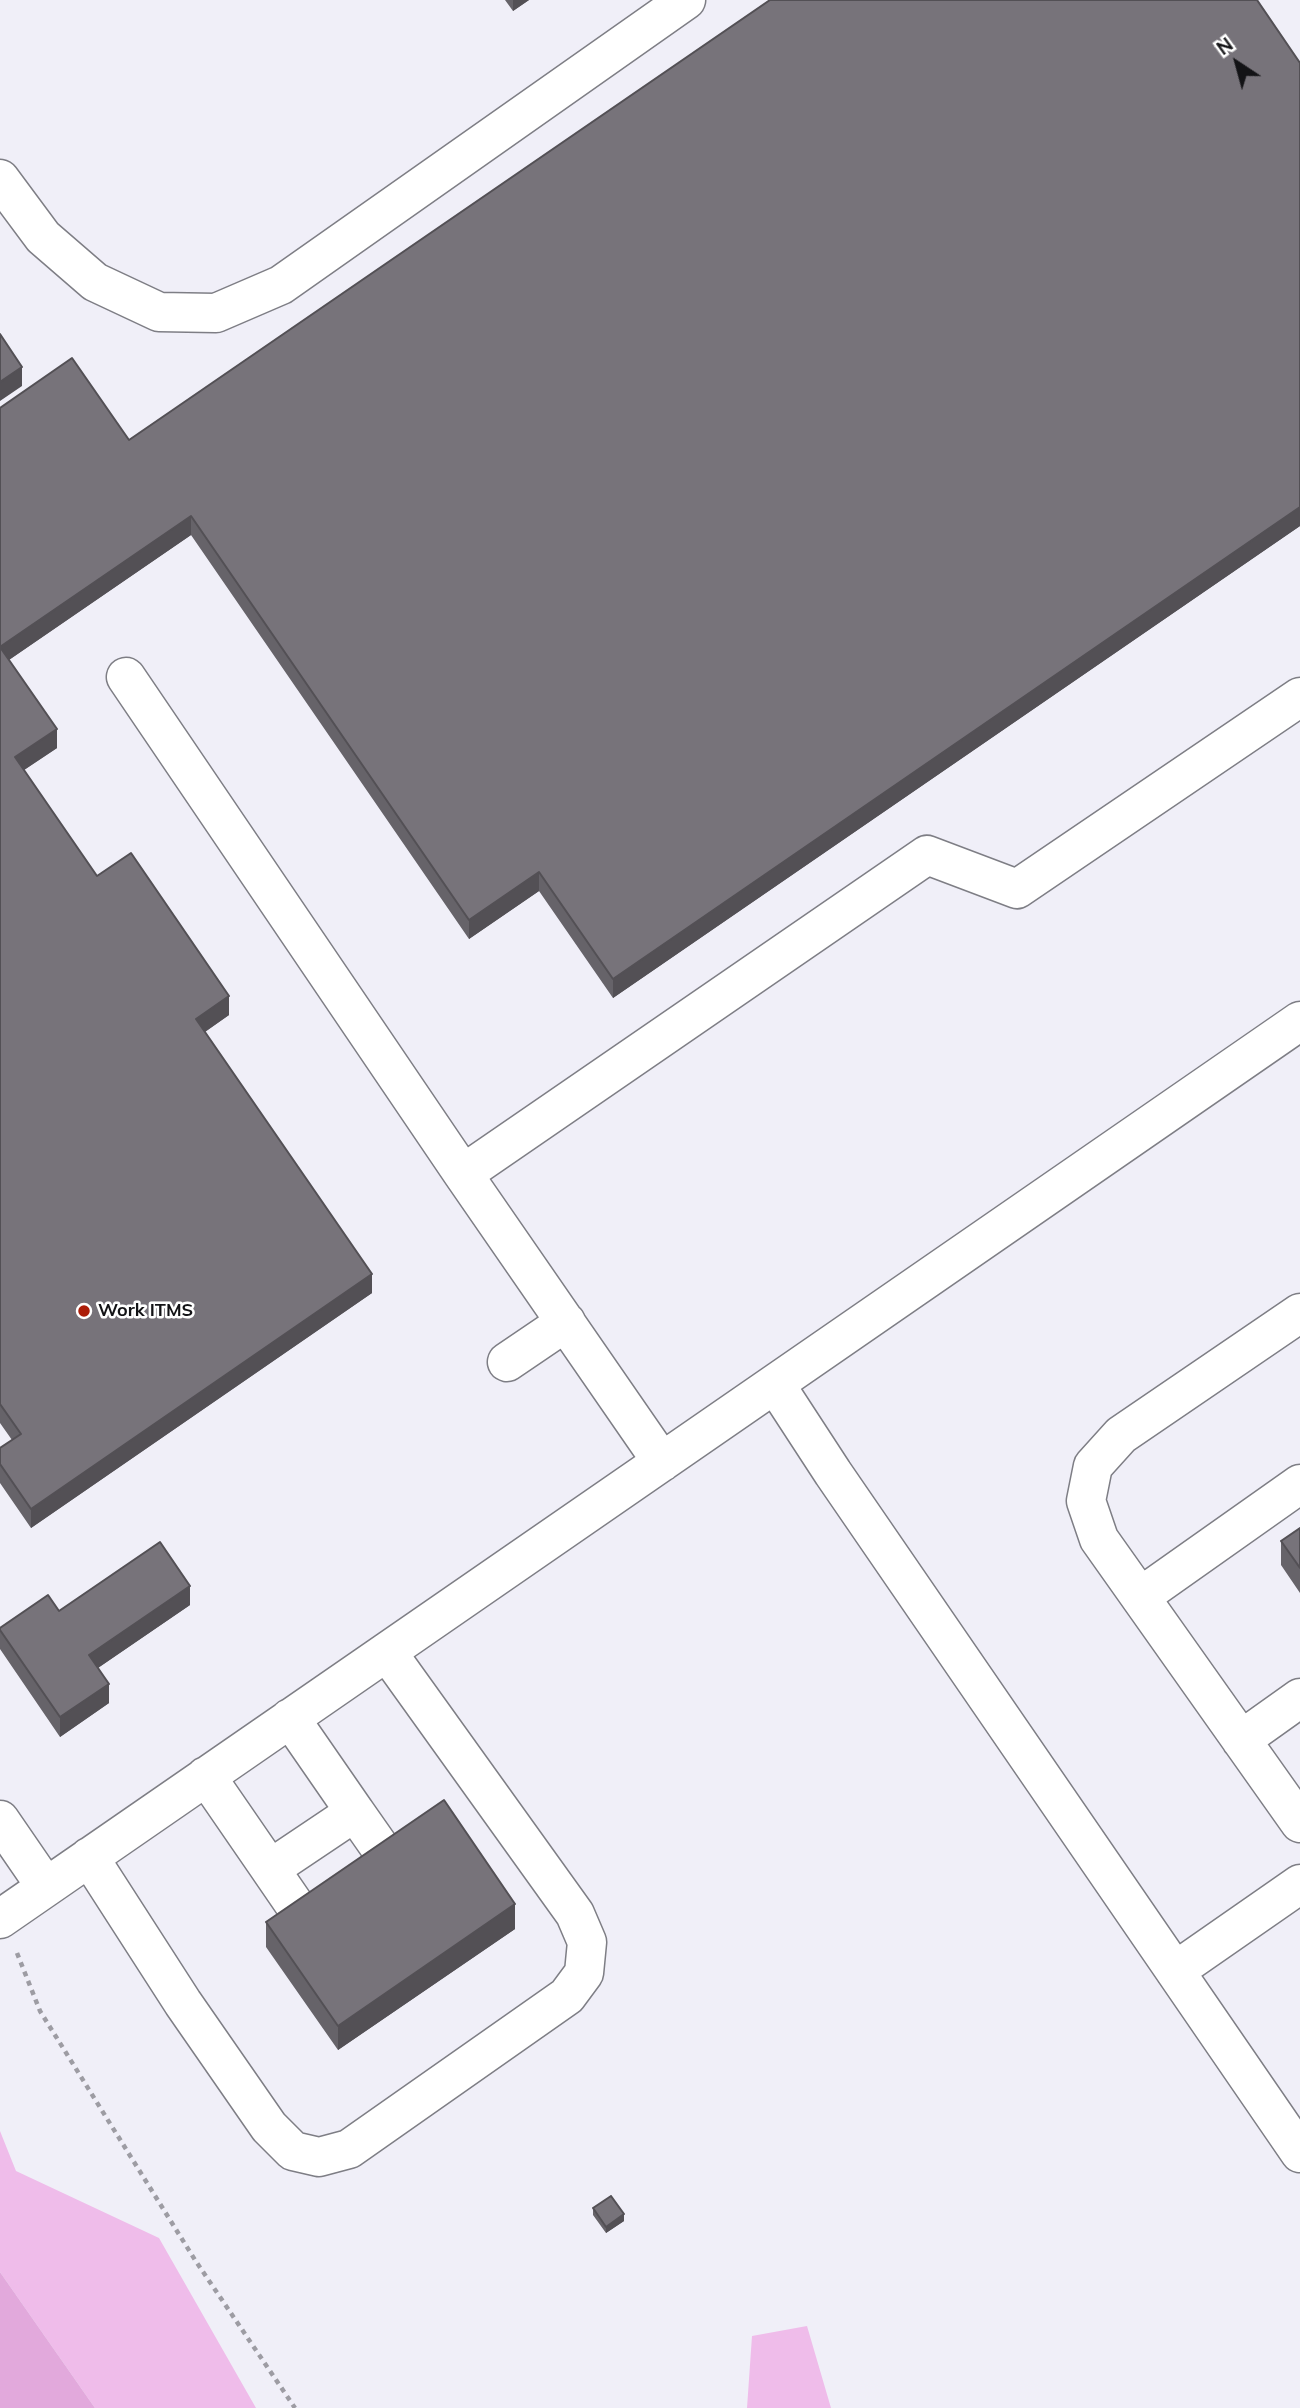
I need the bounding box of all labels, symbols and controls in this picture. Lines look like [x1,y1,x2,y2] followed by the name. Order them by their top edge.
[1202,28,1272,98] north arrow
[1212,32,1238,60] text: N
[98,1300,193,1322] place label: Work ITMS
[76,1303,92,1319] marker: Work ITMS

